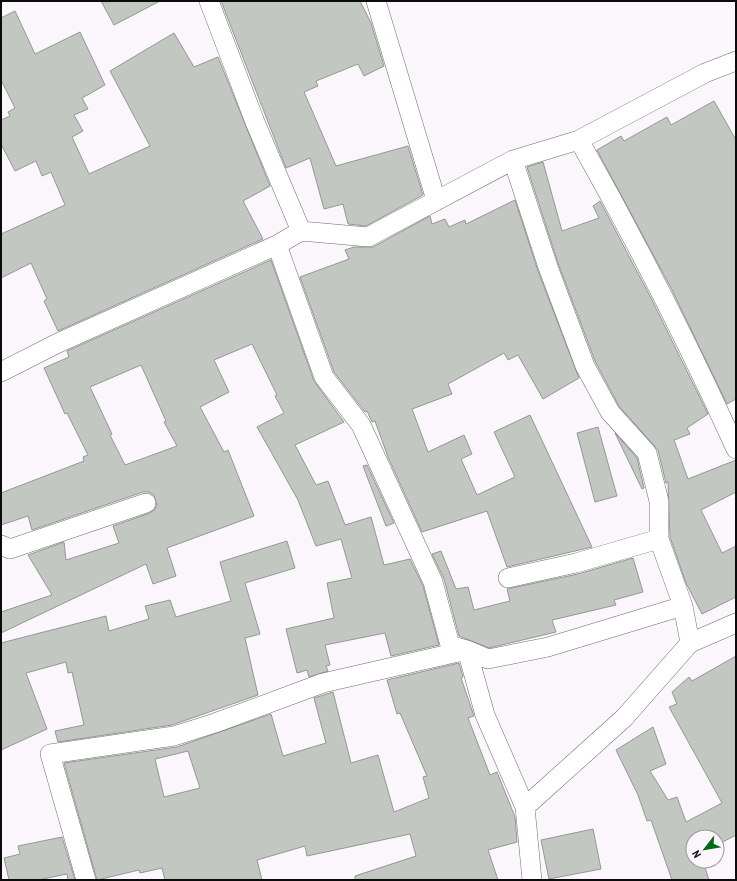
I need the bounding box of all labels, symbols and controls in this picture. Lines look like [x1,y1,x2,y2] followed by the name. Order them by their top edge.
[685,829,725,869] north arrow
[689,848,704,861] text: N

